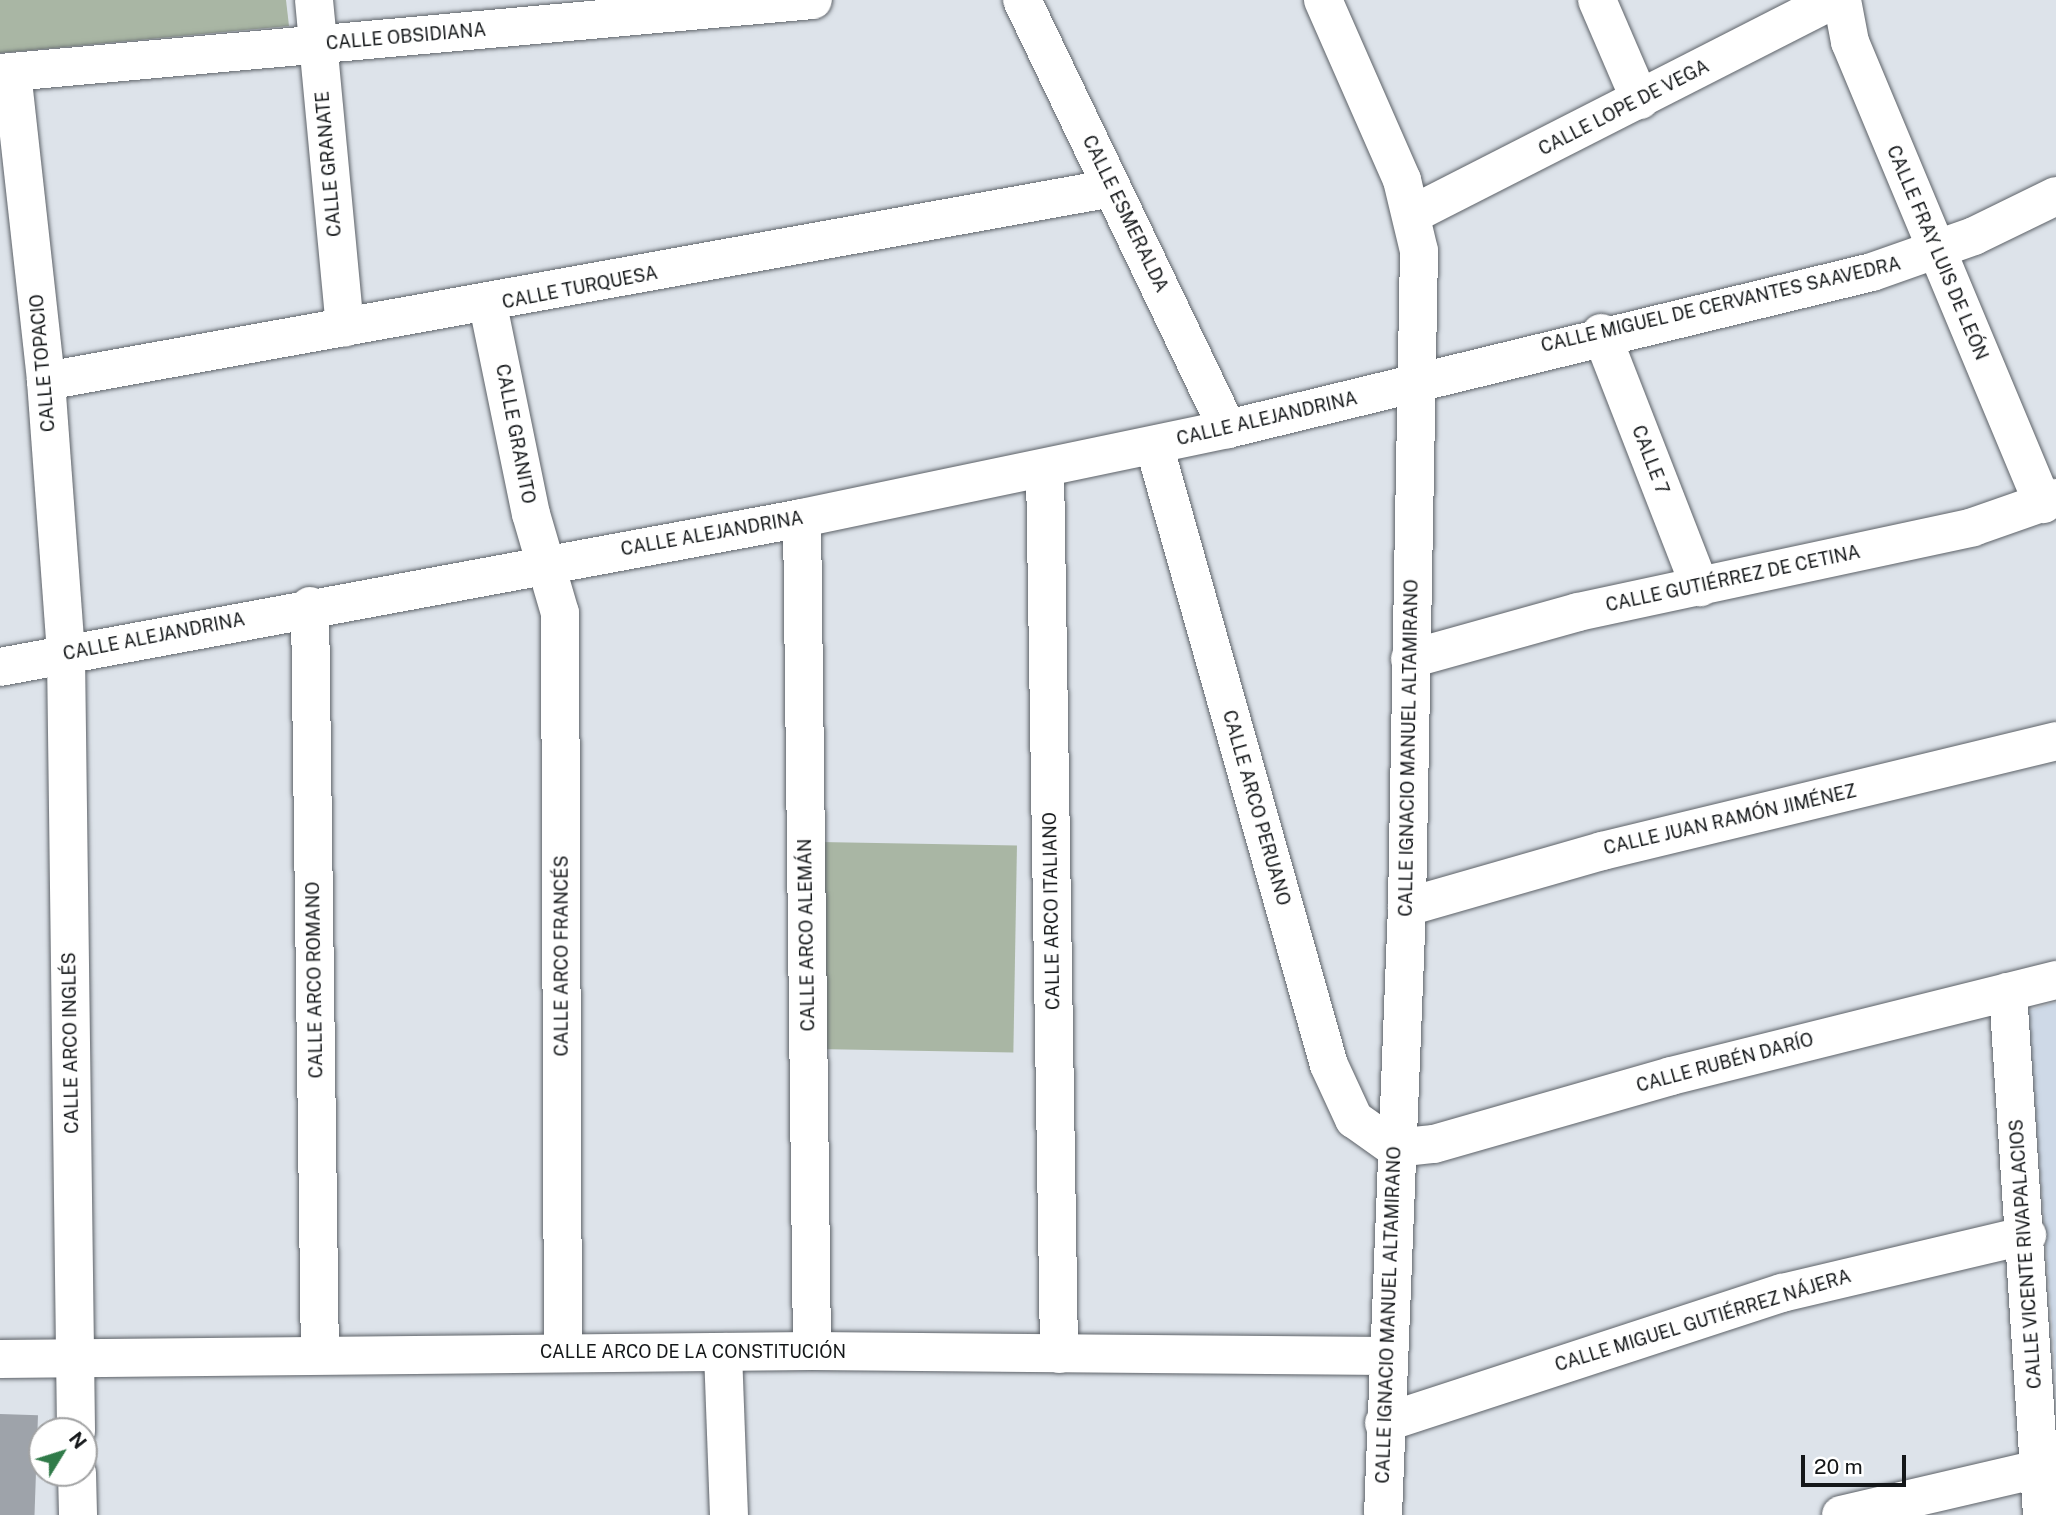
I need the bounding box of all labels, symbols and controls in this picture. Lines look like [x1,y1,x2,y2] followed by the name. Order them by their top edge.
[325,19,487,55] street label: CALLE OBSIDIANA
[1535,56,1713,160] street label: CALLE LOPE DE VEGA
[312,90,346,238] street label: CALLE GRANATE
[1078,132,1172,296] street label: CALLE ESMERALDA
[1882,142,1992,364] street label: CALLE FRAY LUIS DE LEÓN
[1539,253,1903,357] street label: CALLE MIGUEL DE CERVANTES SAAVEDRA
[500,262,660,314] street label: CALLE TURQUESA
[26,293,60,433] street label: CALLE TOPACIO
[491,362,539,506] street label: CALLE GRANITO
[1175,388,1359,450] street label: CALLE ALEJANDRINA
[1627,422,1673,498] street label: CALLE 7
[619,507,805,561] street label: CALLE ALEJANDRINA
[1604,541,1862,617] street label: CALLE GUTIÉRREZ DE CETINA
[1395,579,1423,917] street label: CALLE IGNACIO MANUEL ALTAMIRANO
[61,609,247,665] street label: CALLE ALEJANDRINA
[1218,708,1294,908] street label: CALLE ARCO PERUANO
[1602,780,1858,860] street label: CALLE JUAN RAMÓN JIMÉNEZ
[1039,812,1065,1010] street label: CALLE ARCO ITALIANO
[795,838,819,1032] street label: CALLE ARCO ALEMÁN
[551,856,573,1056] street label: CALLE ARCO FRANCÉS
[302,881,328,1079] street label: CALLE ARCO ROMANO
[59,952,83,1134] street label: CALLE ARCO INGLÉS
[1634,1029,1816,1097] street label: CALLE RUBÉN DARÍO
[2006,1118,2046,1390] street label: CALLE VICENTE RIVAPALACIOS
[1372,1146,1406,1484] street label: CALLE IGNACIO MANUEL ALTAMIRANO
[1552,1266,1854,1376] street label: CALLE MIGUEL GUTIÉRREZ NÁJERA
[540,1341,846,1363] street label: CALLE ARCO DE LA CONSTITUCIÓN
[28,1417,98,1487] north arrow
[65,1428,91,1453] text: N
[1804,1442,1909,1486] scale bar
[1814,1454,1863,1479] text: 20 m

